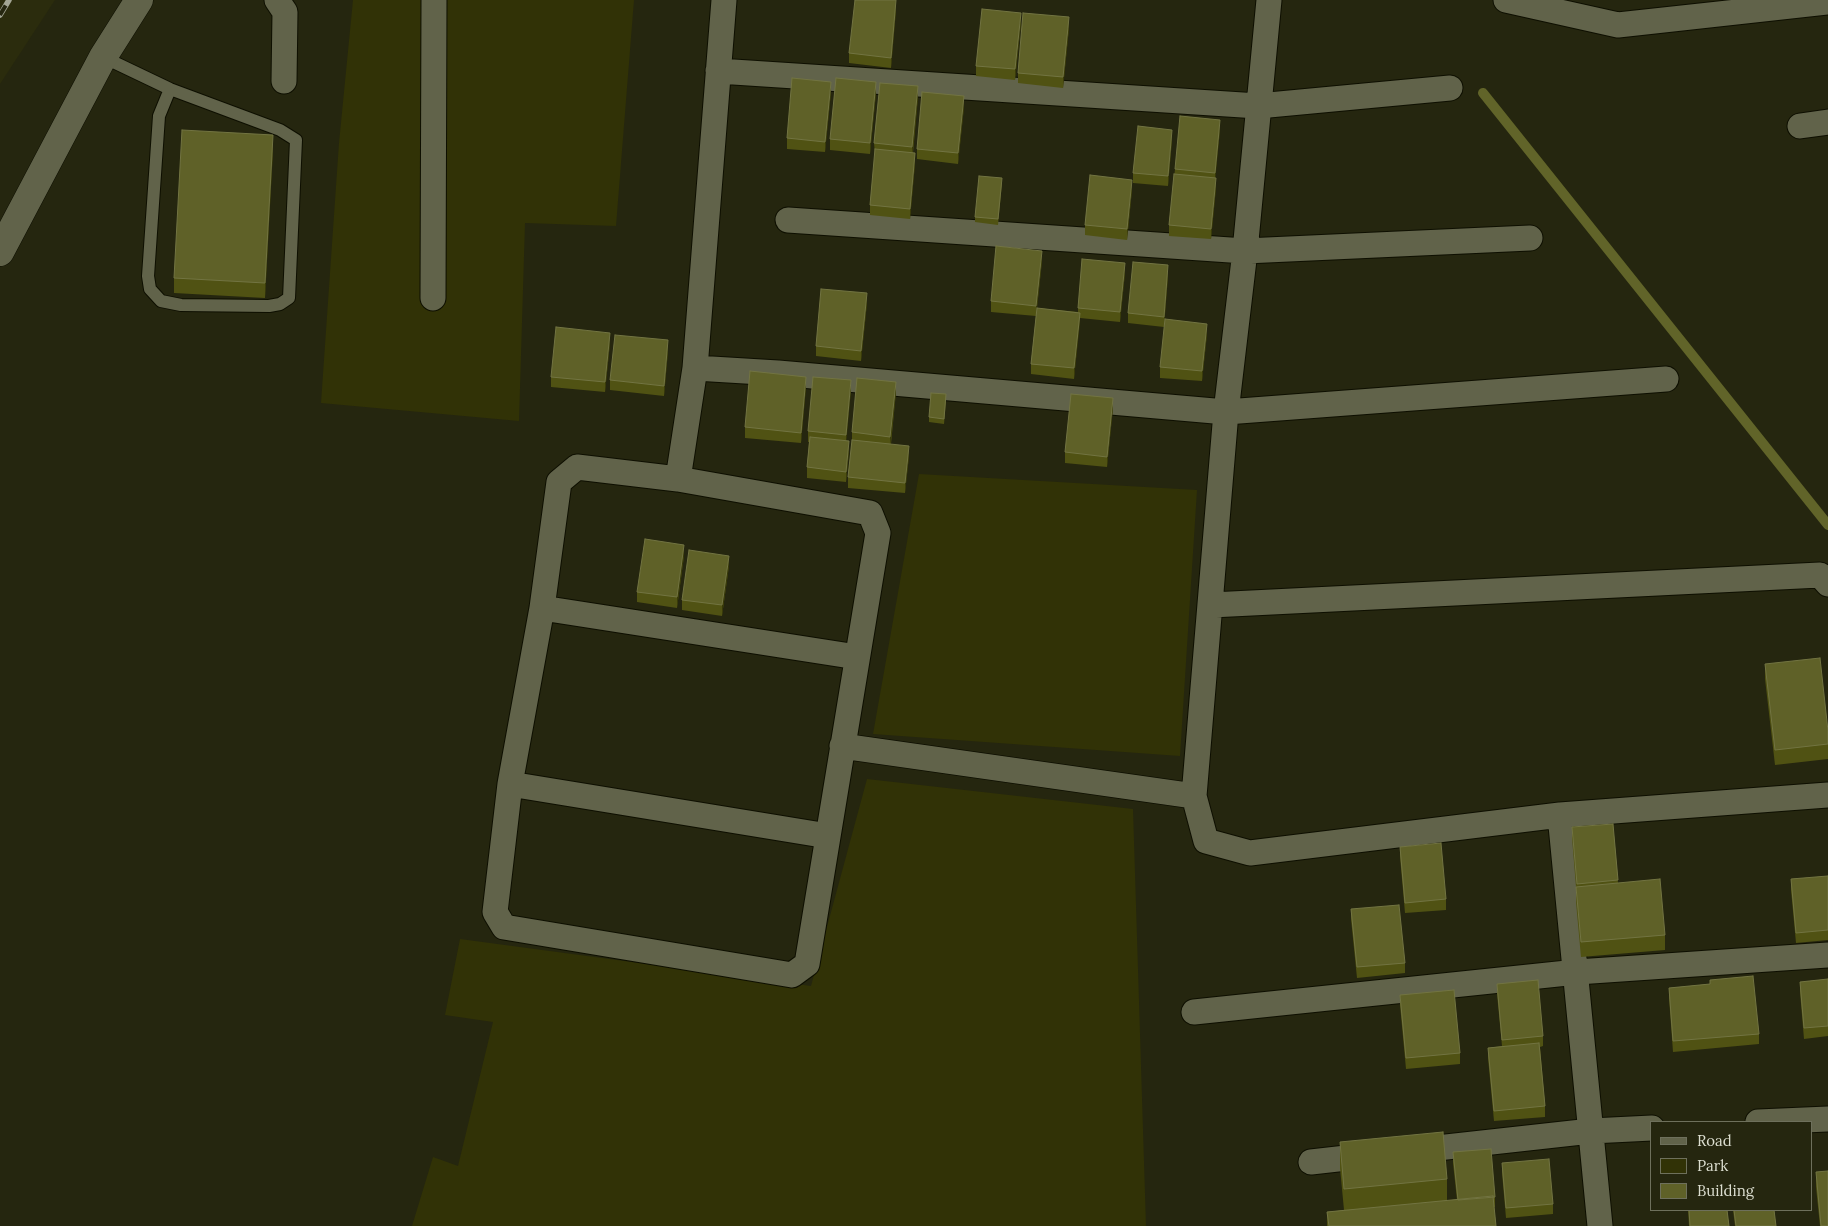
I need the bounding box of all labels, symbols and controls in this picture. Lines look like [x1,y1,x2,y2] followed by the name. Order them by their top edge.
[1650,1121,1813,1211] legend
[1697,1131,1732,1150] text: Road
[1697,1156,1728,1175] text: Park
[1697,1181,1754,1200] text: Building

